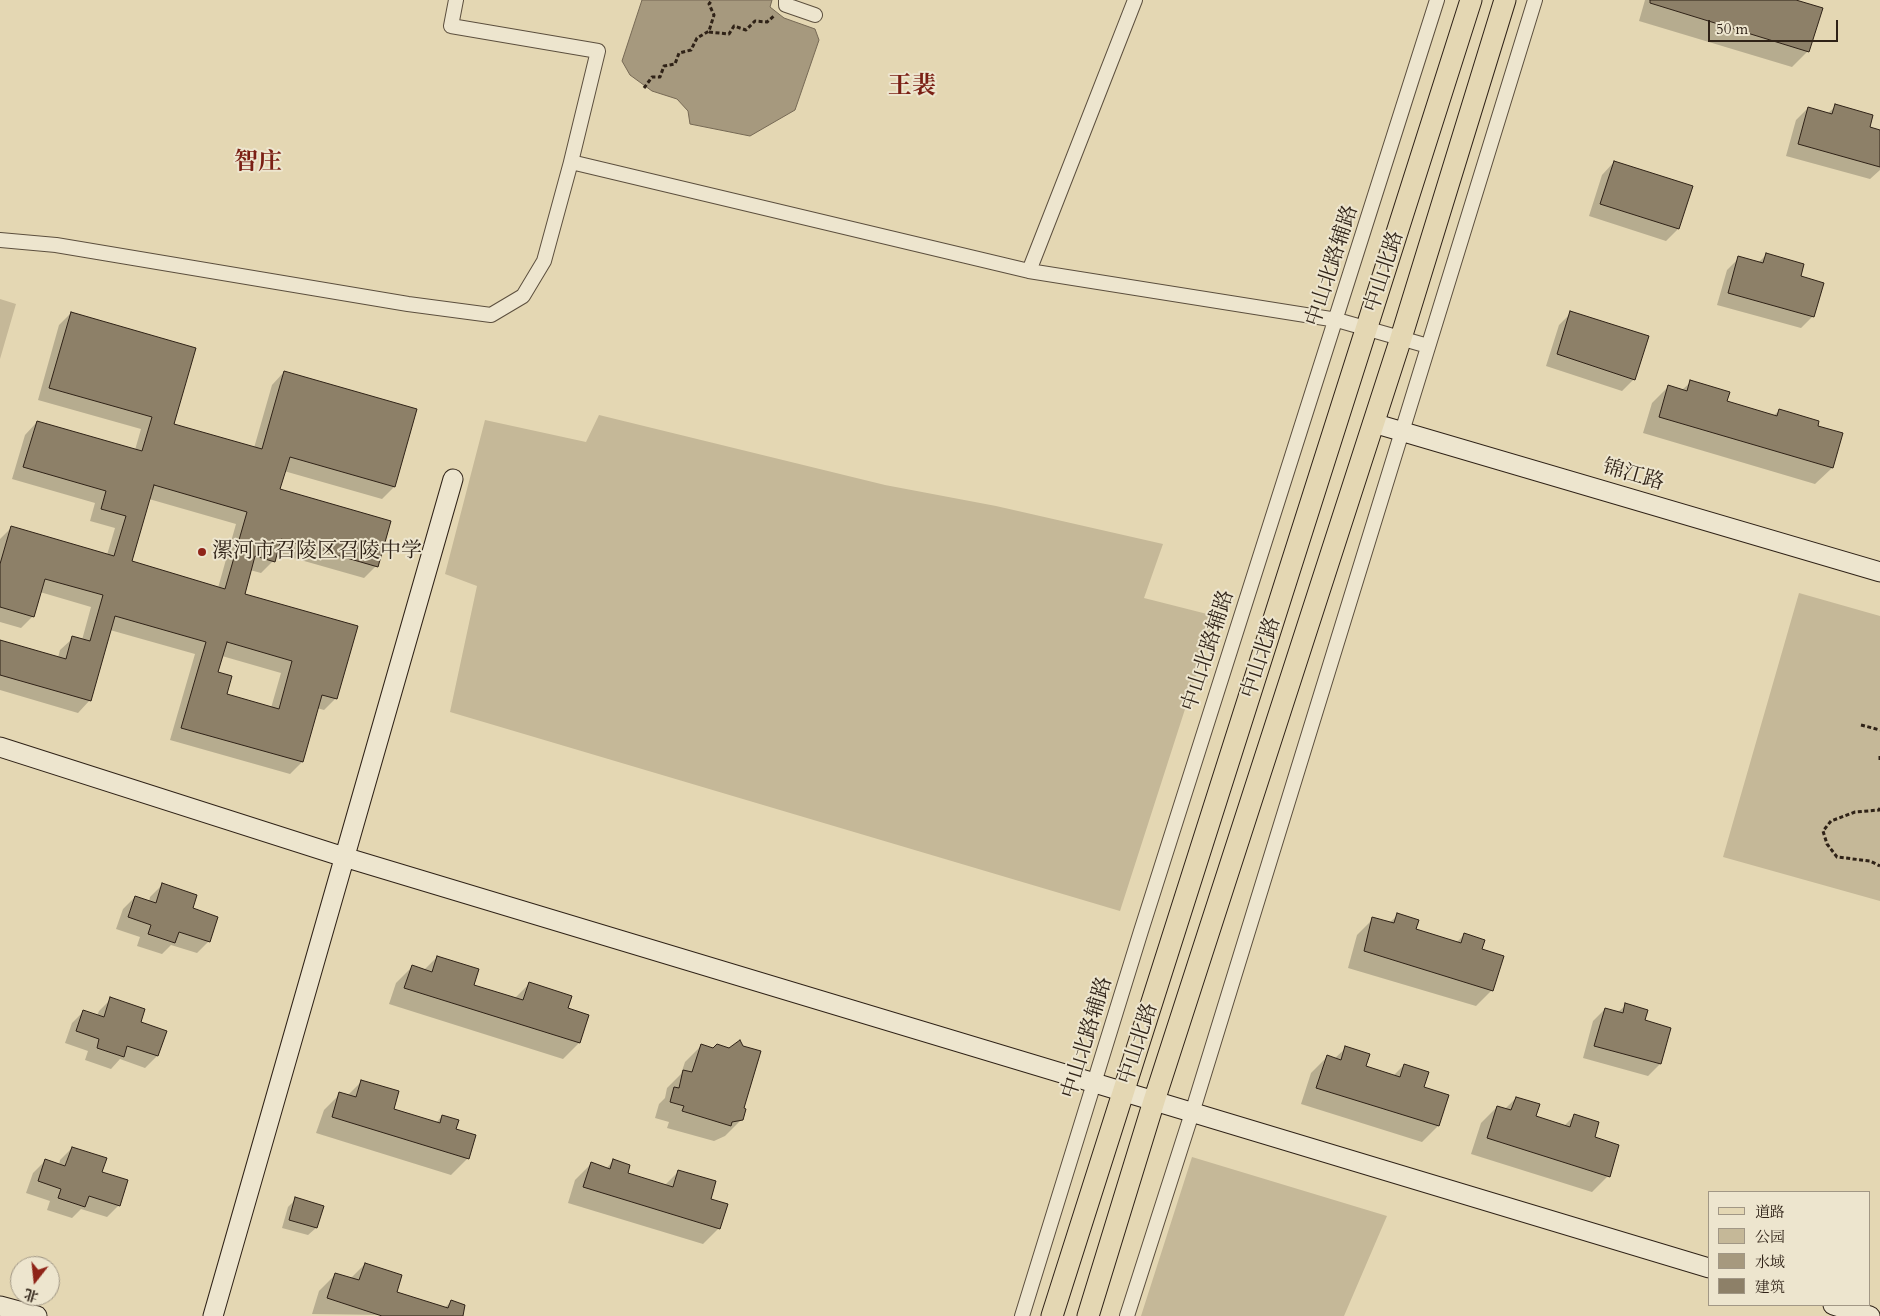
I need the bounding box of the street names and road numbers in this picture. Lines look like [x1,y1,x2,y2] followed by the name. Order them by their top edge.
[1302,202,1364,330] street label: 中山北路辅路
[1360,228,1410,316] street label: 中山北路
[1599,455,1667,497] street label: 锦江路
[1178,587,1240,715] street label: 中山北路辅路
[1237,614,1287,702] street label: 中山北路
[1058,974,1118,1102] street label: 中山北路辅路
[1114,1000,1164,1088] street label: 中山北路

